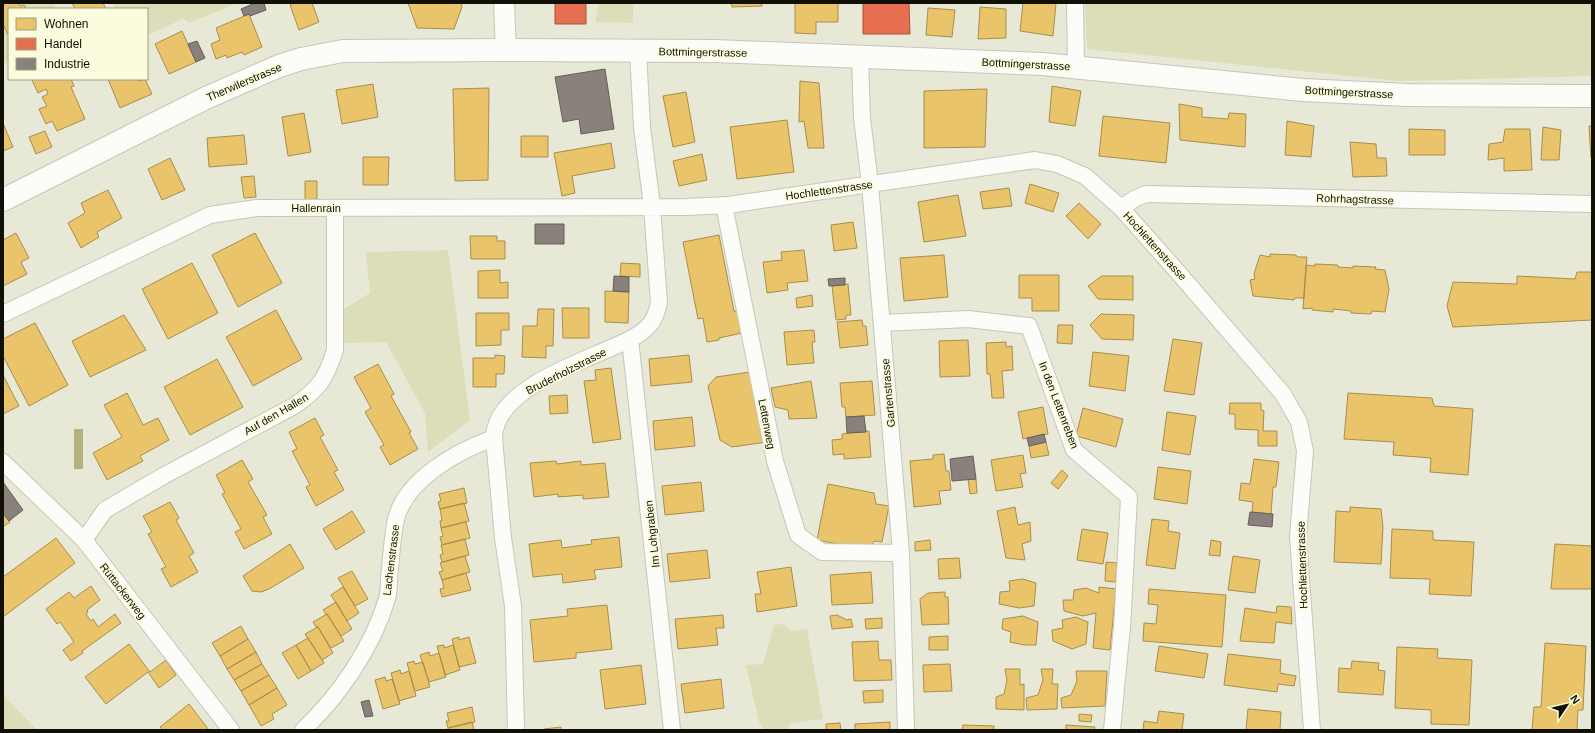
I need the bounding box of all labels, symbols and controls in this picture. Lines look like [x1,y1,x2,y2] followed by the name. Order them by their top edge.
[8,8,148,80] legend
[44,17,88,31] text: Wohnen
[44,37,82,51] text: Handel
[659,45,747,59] street label: Bottmingerstrasse
[981,56,1071,72] street label: Bottmingerstrasse
[44,57,90,71] text: Industrie
[205,61,283,103] street label: Therwilerstrasse
[1304,84,1394,100] street label: Bottmingerstrasse
[785,178,873,202] street label: Hochlettenstrasse
[1316,192,1394,206] street label: Rohrhagstrasse
[291,202,341,214] street label: Hallenrain
[1121,209,1189,283] street label: Hochlettenstrasse
[524,346,608,396] street label: Bruderholzstrasse
[879,358,897,428] street label: Gartenstrasse
[1037,360,1081,450] street label: In den Lettenreben
[242,391,310,437] street label: Auf den Hallen
[756,398,778,450] street label: Lettenweg
[642,500,662,568] street label: Im Lohgraben
[1294,521,1310,609] street label: Hochlettenstrasse
[381,524,401,596] street label: Lachenstrasse
[98,561,148,621] street label: Rüttackerweg
[1547,685,1587,725] north arrow
[1568,693,1582,706] text: N

